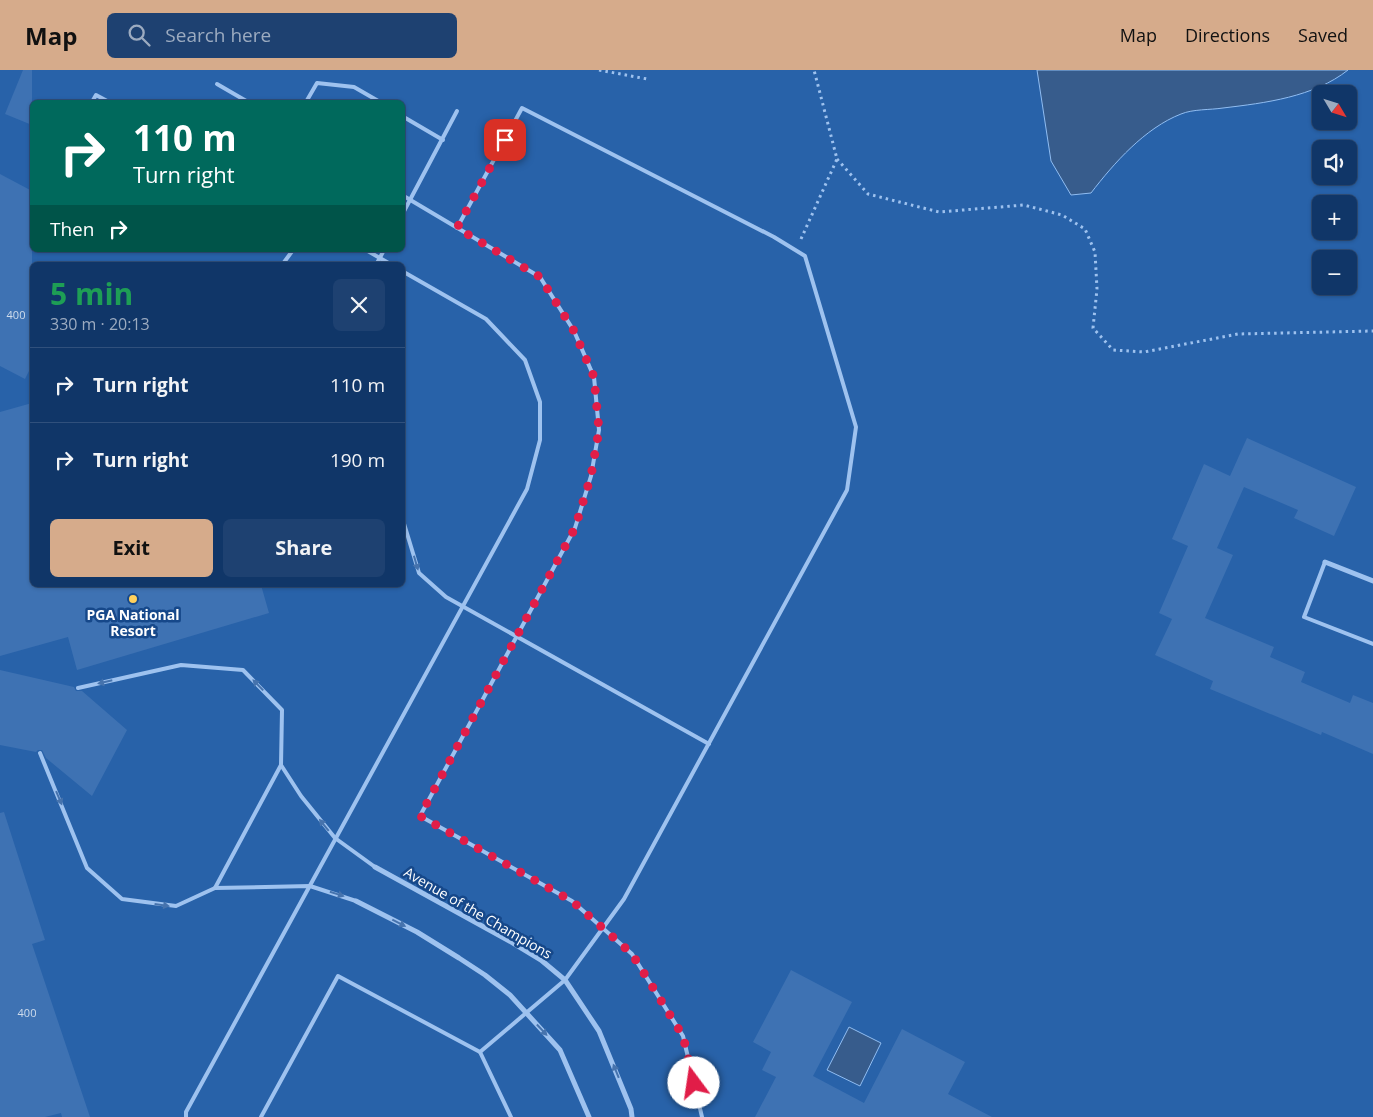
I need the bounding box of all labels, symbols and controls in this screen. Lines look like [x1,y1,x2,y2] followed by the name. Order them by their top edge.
[107,13,457,58] search box
[25,19,77,52] text: Map
[125,21,153,49] icon: search
[165,22,271,48] text: Search here
[1120,23,1157,47] text: Map
[1185,23,1270,47] text: Directions
[1298,23,1348,47] text: Saved
[1312,85,1358,130] north arrow
[1312,85,1357,295] map controls
[133,114,237,161] text: 110 m
[484,119,526,161] pin
[50,120,115,185] icon: right
[491,126,519,154] icon: arrive
[1312,140,1357,185] button: sound
[133,159,235,189] text: Turn right
[1312,195,1357,240] button: +
[104,215,132,243] icon: right
[50,216,94,242] text: Then
[1312,250,1357,295] button: −
[50,273,133,314] text: 5 min
[333,279,385,331] button: close
[7,307,25,322] house number: 400
[50,313,150,335] text: 330 m · 20:13
[50,371,78,399] icon: right
[93,372,188,398] text: Turn right
[330,372,385,398] text: 110 m
[50,446,78,474] icon: right
[93,447,188,473] text: Turn right
[330,447,385,473] text: 190 m
[50,519,213,577] button: Exit
[223,519,385,577] button: Share
[413,556,421,571] one-way arrow
[127,593,139,605] marker: PGA National Resort
[86,605,180,640] place label: PGA National Resort
[97,678,112,686] one-way arrow
[253,680,265,692] one-way arrow
[55,791,63,805] one-way arrow
[319,818,330,831] one-way arrow
[401,862,556,963] street label: Avenue of the Champions
[329,891,344,899] one-way arrow
[155,901,171,909] one-way arrow
[392,919,406,927] one-way arrow
[18,1005,36,1020] house number: 400
[536,1024,548,1036] one-way arrow
[667,1056,719,1108] position arrow
[611,1064,619,1078] one-way arrow

